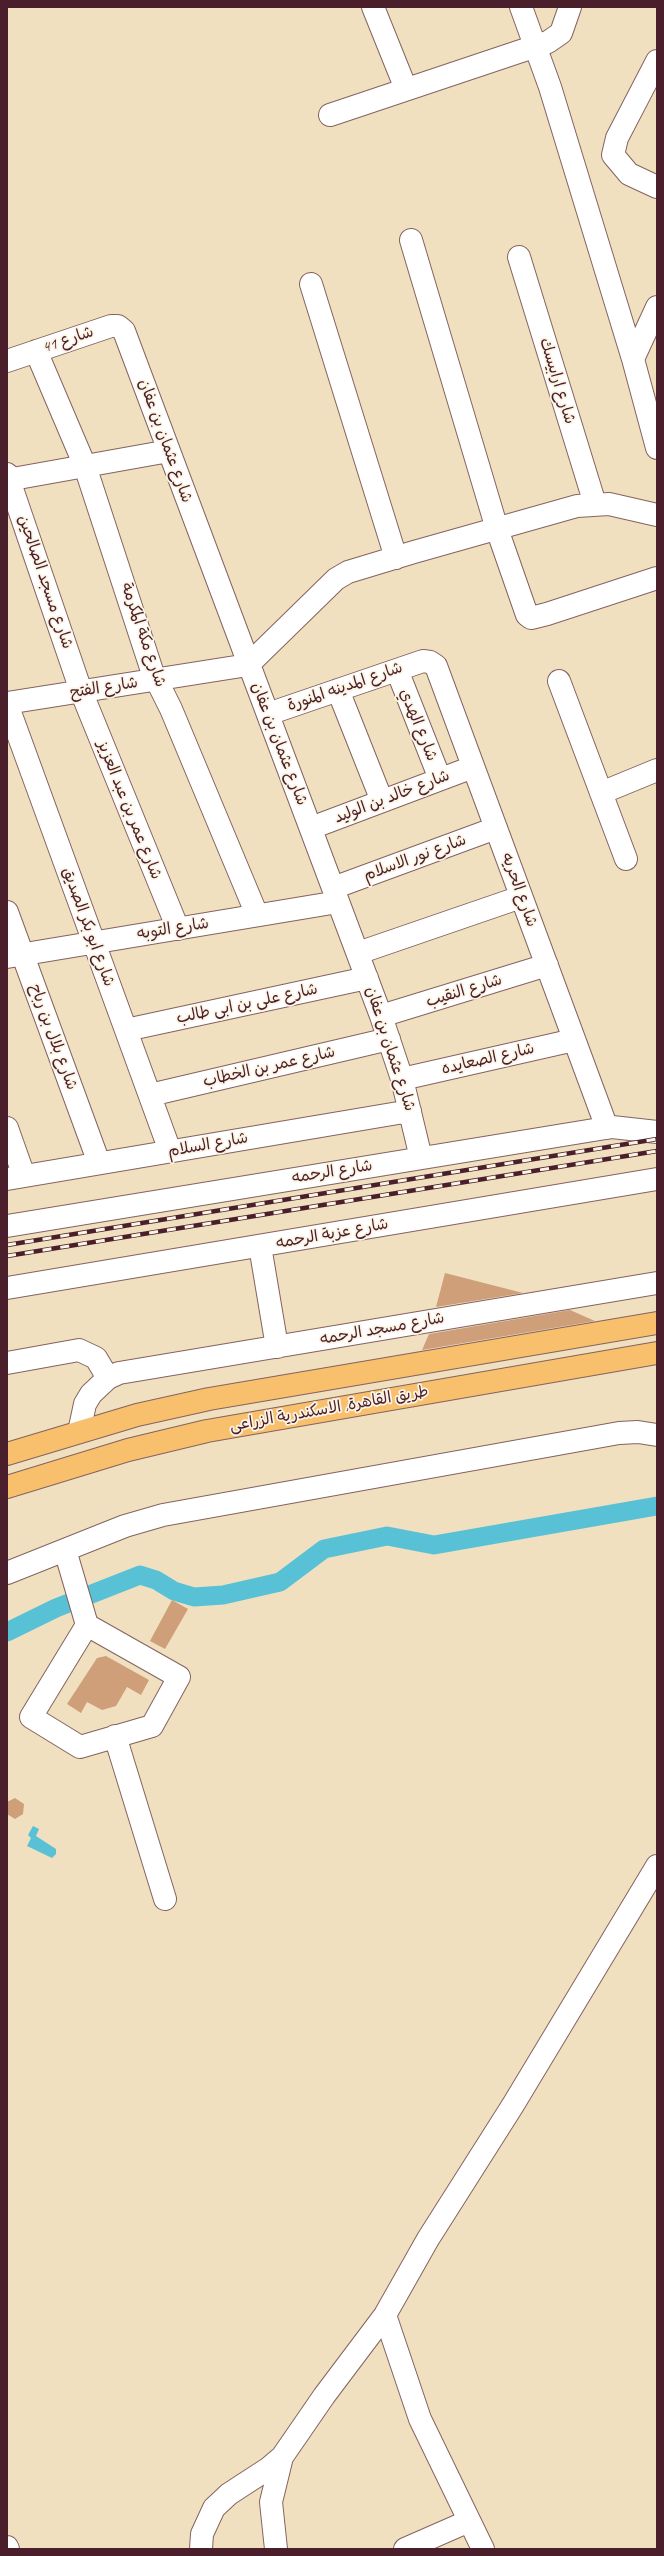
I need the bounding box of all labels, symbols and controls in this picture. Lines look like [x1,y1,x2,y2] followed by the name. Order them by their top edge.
[40,322,96,358] street label: شارع 41
[535,336,579,426] street label: شارع ارابيسك
[134,377,196,505] street label: شارع عثمان بن عفان
[13,513,77,651] street label: شارع مسجد الصالحين
[116,580,170,690] street label: شارع مكة المكرمة
[285,658,405,716] street label: شارع المدينه المنورة
[69,673,139,703] street label: شارع الفتح
[247,680,311,808] street label: شارع عثمان بن عفان
[395,686,441,764] street label: شارع الهدي
[92,738,166,882] street label: شارع عمر بن عبد العزيز
[331,766,453,828] street label: شارع خالد بن الوليد
[361,830,469,886] street label: شارع نور الاسلام
[497,850,541,930] street label: شارع الحريه
[58,865,118,989] street label: شارع ابو بكر الصديق
[136,914,210,944] street label: شارع التوبه
[424,970,504,1012] street label: شارع النقيب
[175,980,319,1028] street label: شارع على بن ابى طالب
[25,981,81,1093] street label: شارع بلال بن رباح
[361,984,419,1114] street label: شارع عثمان بن عفان
[440,1039,536,1079] street label: شارع الصعايده
[201,1042,337,1092] street label: شارع عمر بن الخطاب
[166,1128,250,1162] street label: شارع السلام
[290,1156,374,1188] street label: شارع الرحمه
[274,1215,390,1253] street label: شارع عزبة الرحمه
[318,1309,446,1349] street label: شارع مسجد الرحمه
[228,1382,430,1436] street label: طريق القاهرة, الاسكندرية الزراعى

